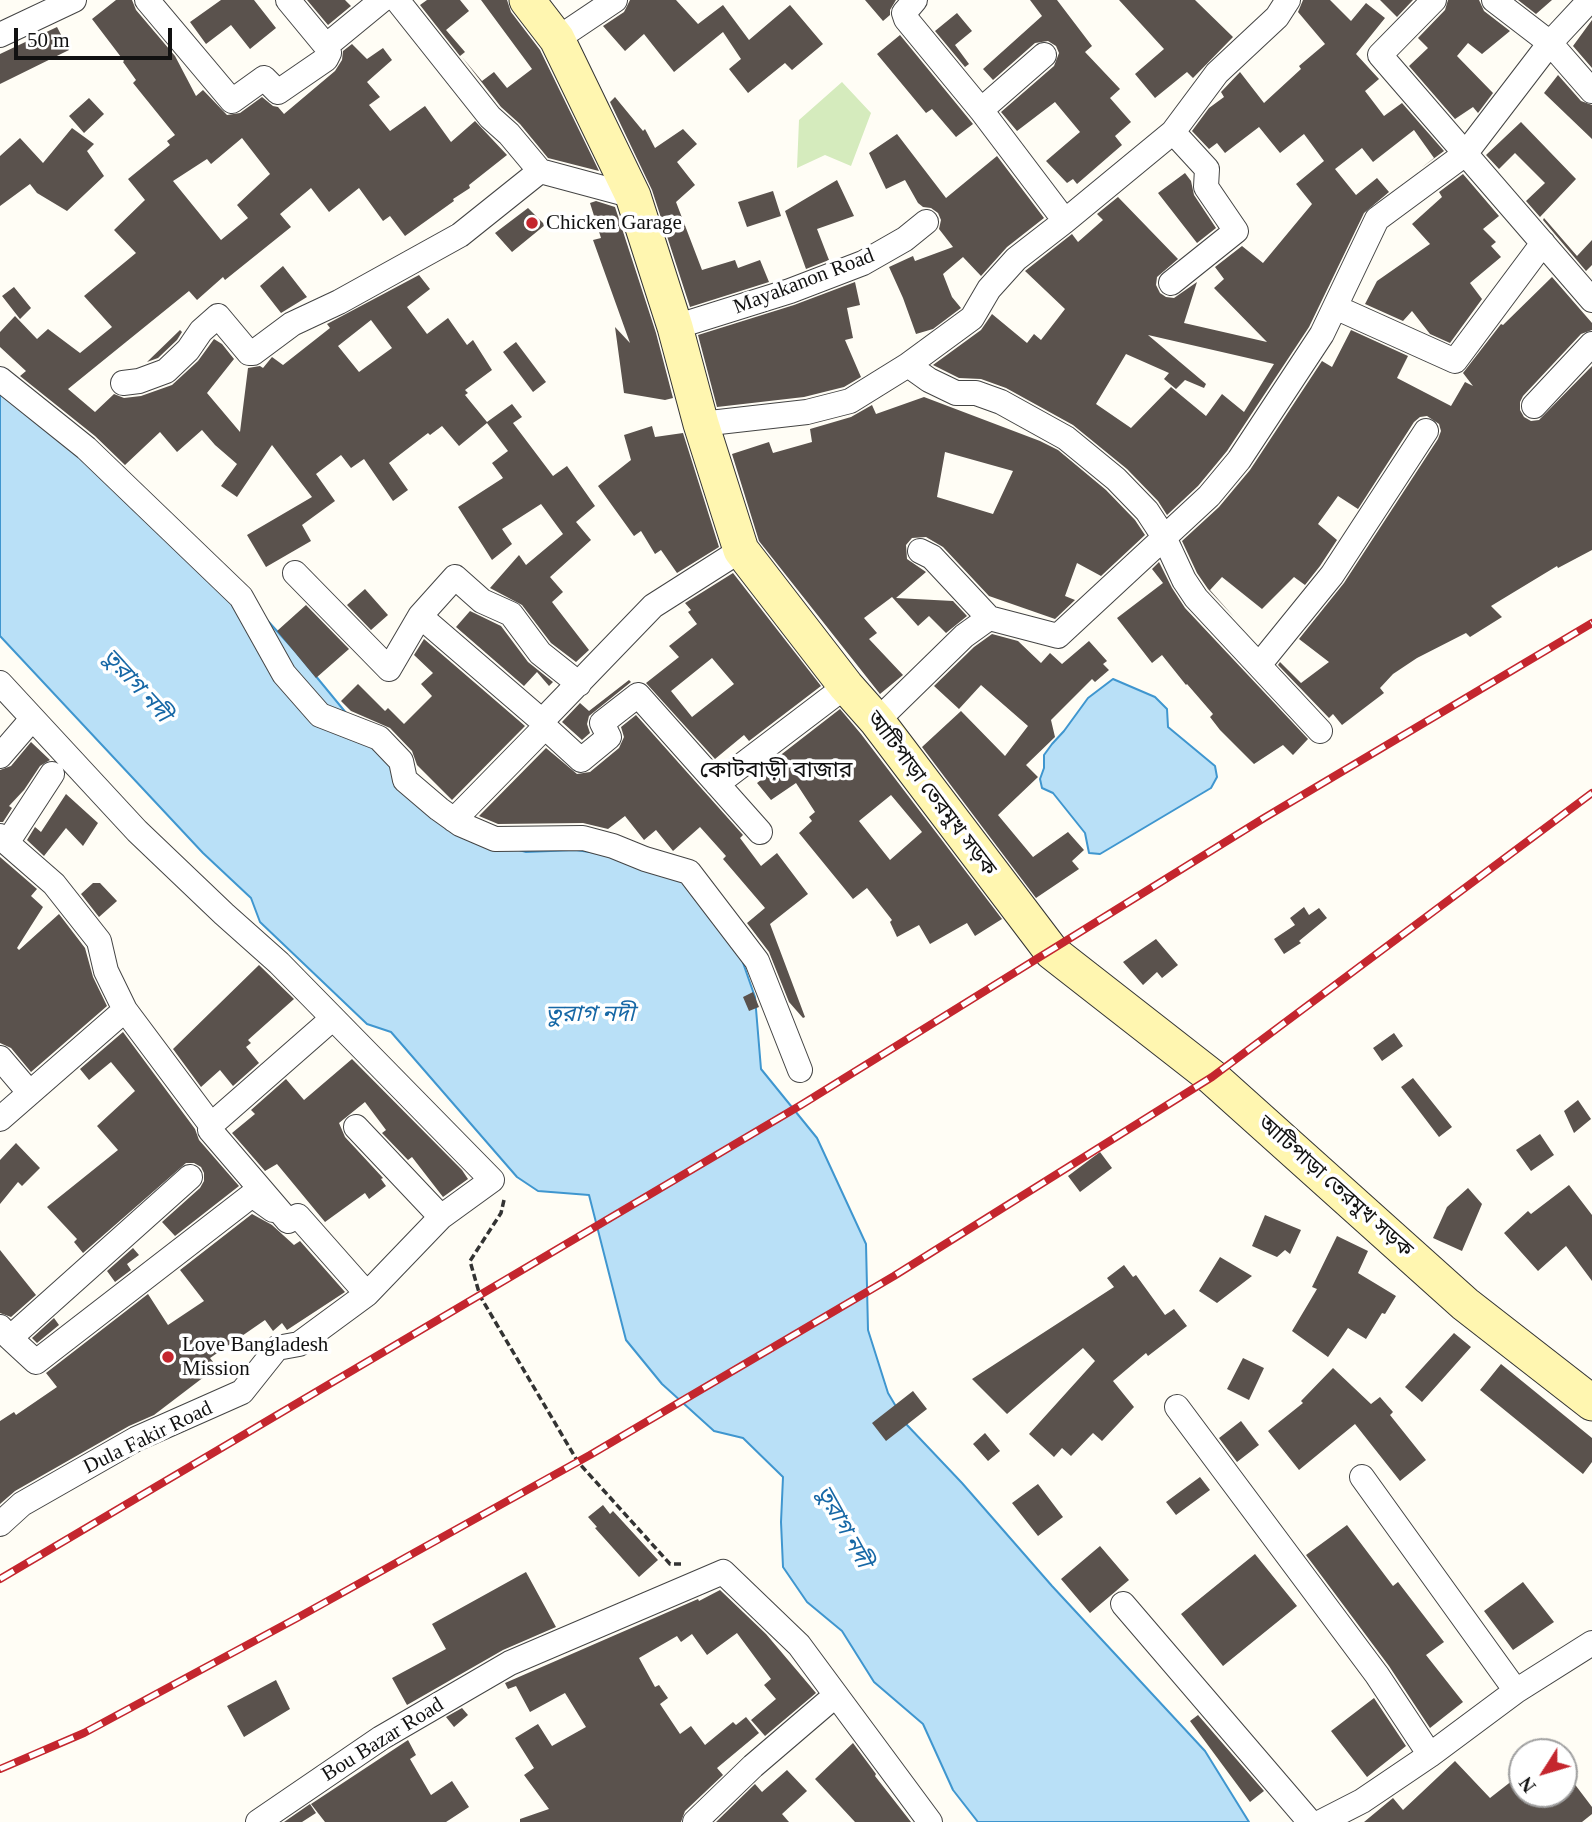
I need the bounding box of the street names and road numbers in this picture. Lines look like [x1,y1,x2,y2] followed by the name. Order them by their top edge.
[730,244,878,320] street label: Mayakanon Road
[861,707,1001,881] street label: আটিপাড়া তেরমুখ সড়ক
[1252,1111,1418,1263] street label: আটিপাড়া তেরমুখ সড়ক
[80,1396,216,1480] street label: Dula Fakir Road
[317,1693,449,1787] street label: Bou Bazar Road

